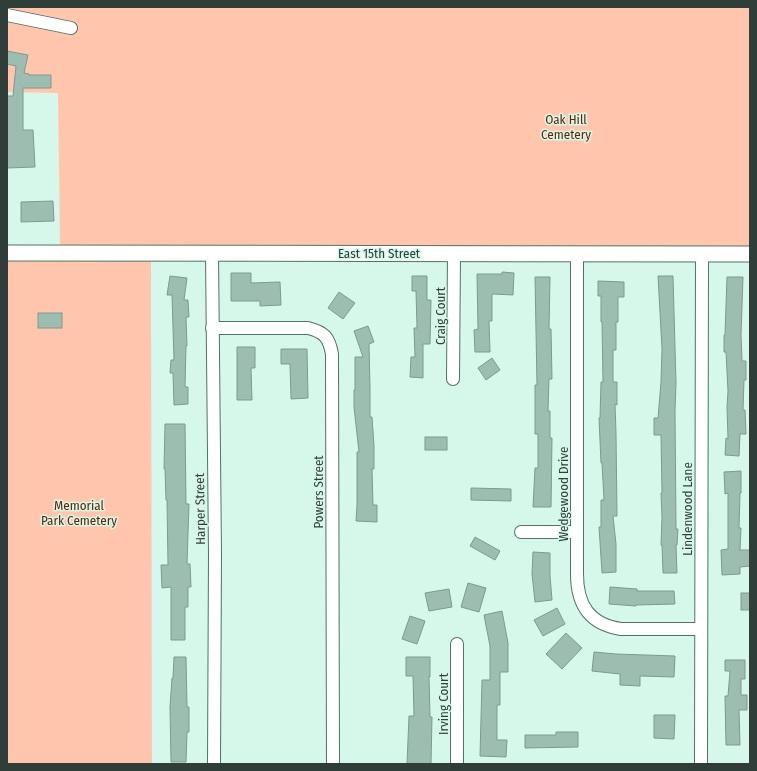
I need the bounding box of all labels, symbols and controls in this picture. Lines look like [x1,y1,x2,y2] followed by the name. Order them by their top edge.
[541,112,591,142] park label: Oak Hill Cemetery
[338,246,421,261] street label: East 15th Street
[433,286,448,345] street label: Craig Court
[556,446,571,542] street label: Wedgewood Drive
[311,455,326,529] street label: Powers Street
[680,462,695,556] street label: Lindenwood Lane
[192,472,208,545] street label: Harper Street
[41,498,117,528] park label: Memorial Park Cemetery
[436,672,451,735] street label: Irving Court

